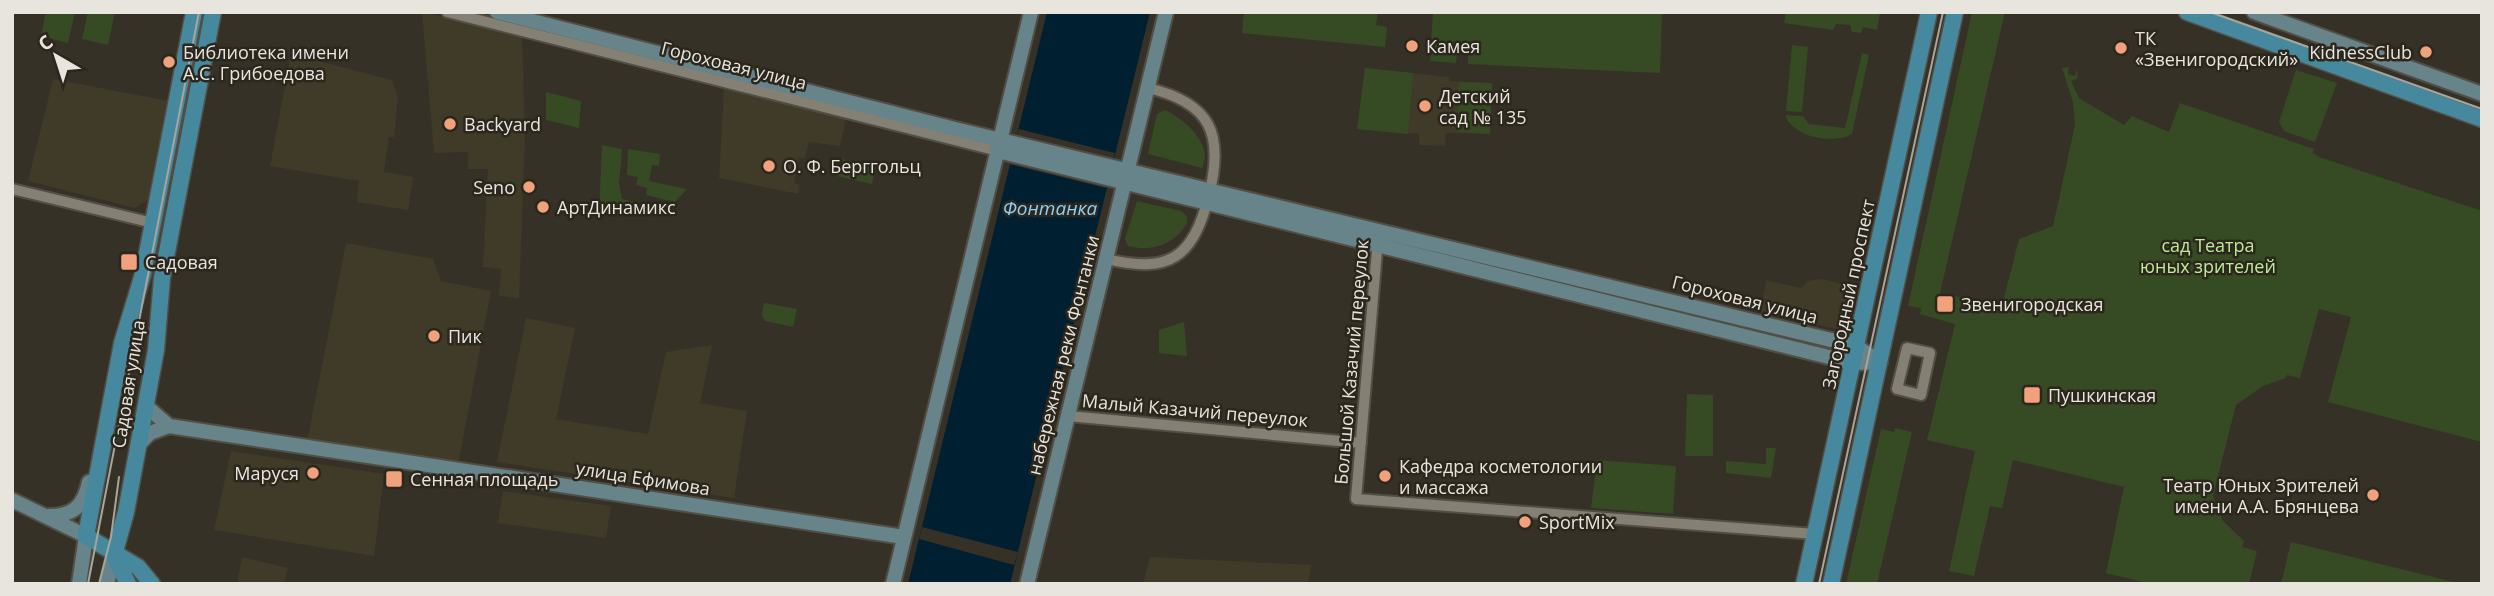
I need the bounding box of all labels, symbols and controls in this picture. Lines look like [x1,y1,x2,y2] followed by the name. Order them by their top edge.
[21,21,91,91] north arrow
[2135,26,2298,71] place label: ТК «Звенигородский»
[32,29,58,57] text: С
[1426,34,1480,58] place label: Камея
[659,35,809,95] street label: Гороховая улица
[1404,38,1420,54] marker: Камея
[183,40,349,85] place label: Библиотека имени А.С. Грибоедова
[2113,40,2129,56] marker: ТК «Звенигородский»
[2309,40,2412,64] place label: KidnessClub
[2418,44,2434,60] marker: KidnessClub
[161,54,177,70] marker: Библиотека имени А.С. Грибоедова
[1439,84,1527,129] place label: Детский сад № 135
[1417,98,1433,114] marker: Детский сад № 135
[464,112,541,136] place label: Backyard
[442,116,458,132] marker: Backyard
[783,154,921,178] place label: О. Ф. Берггольц
[761,158,777,174] marker: О. Ф. Берггольц
[473,175,515,199] place label: Seno
[521,179,537,195] marker: Seno
[557,195,676,219] place label: АртДинамикс
[1003,195,1098,221] water label: Фонтанка
[1816,196,1880,391] street label: Загородный проспект
[535,199,551,215] marker: АртДинамикс
[1022,233,1104,477] street label: набережная реки Фонтанки
[2140,233,2276,278] park label: сад Театра юных зрителей
[1328,238,1374,485] street label: Большой Казачий переулок
[145,250,218,274] place label: Садовая
[119,252,139,272] marker: Садовая
[1670,269,1820,329] street label: Гороховая улица
[1961,292,2103,316] place label: Звенигородская
[1935,294,1955,314] marker: Звенигородская
[106,318,150,450] street label: Садовая улица
[448,324,483,348] place label: Пик
[426,328,442,344] marker: Пик
[2048,383,2156,407] place label: Пушкинская
[2022,385,2042,405] marker: Пушкинская
[1081,388,1310,432] street label: Малый Казачий переулок
[1399,454,1602,499] place label: Кафедра косметологии и массажа
[574,456,712,500] street label: улица Ефимова
[234,461,299,485] place label: Маруся
[305,465,321,481] marker: Маруся
[410,467,558,491] place label: Сенная площадь
[1377,468,1393,484] marker: Кафедра косметологии и массажа
[384,469,404,489] marker: Сенная площадь
[2163,473,2359,518] place label: Театр Юных Зрителей имени А.А. Брянцева
[2365,487,2381,503] marker: Театр Юных Зрителей имени А.А. Брянцева
[1539,510,1615,534] place label: SportMix
[1517,514,1533,530] marker: SportMix

